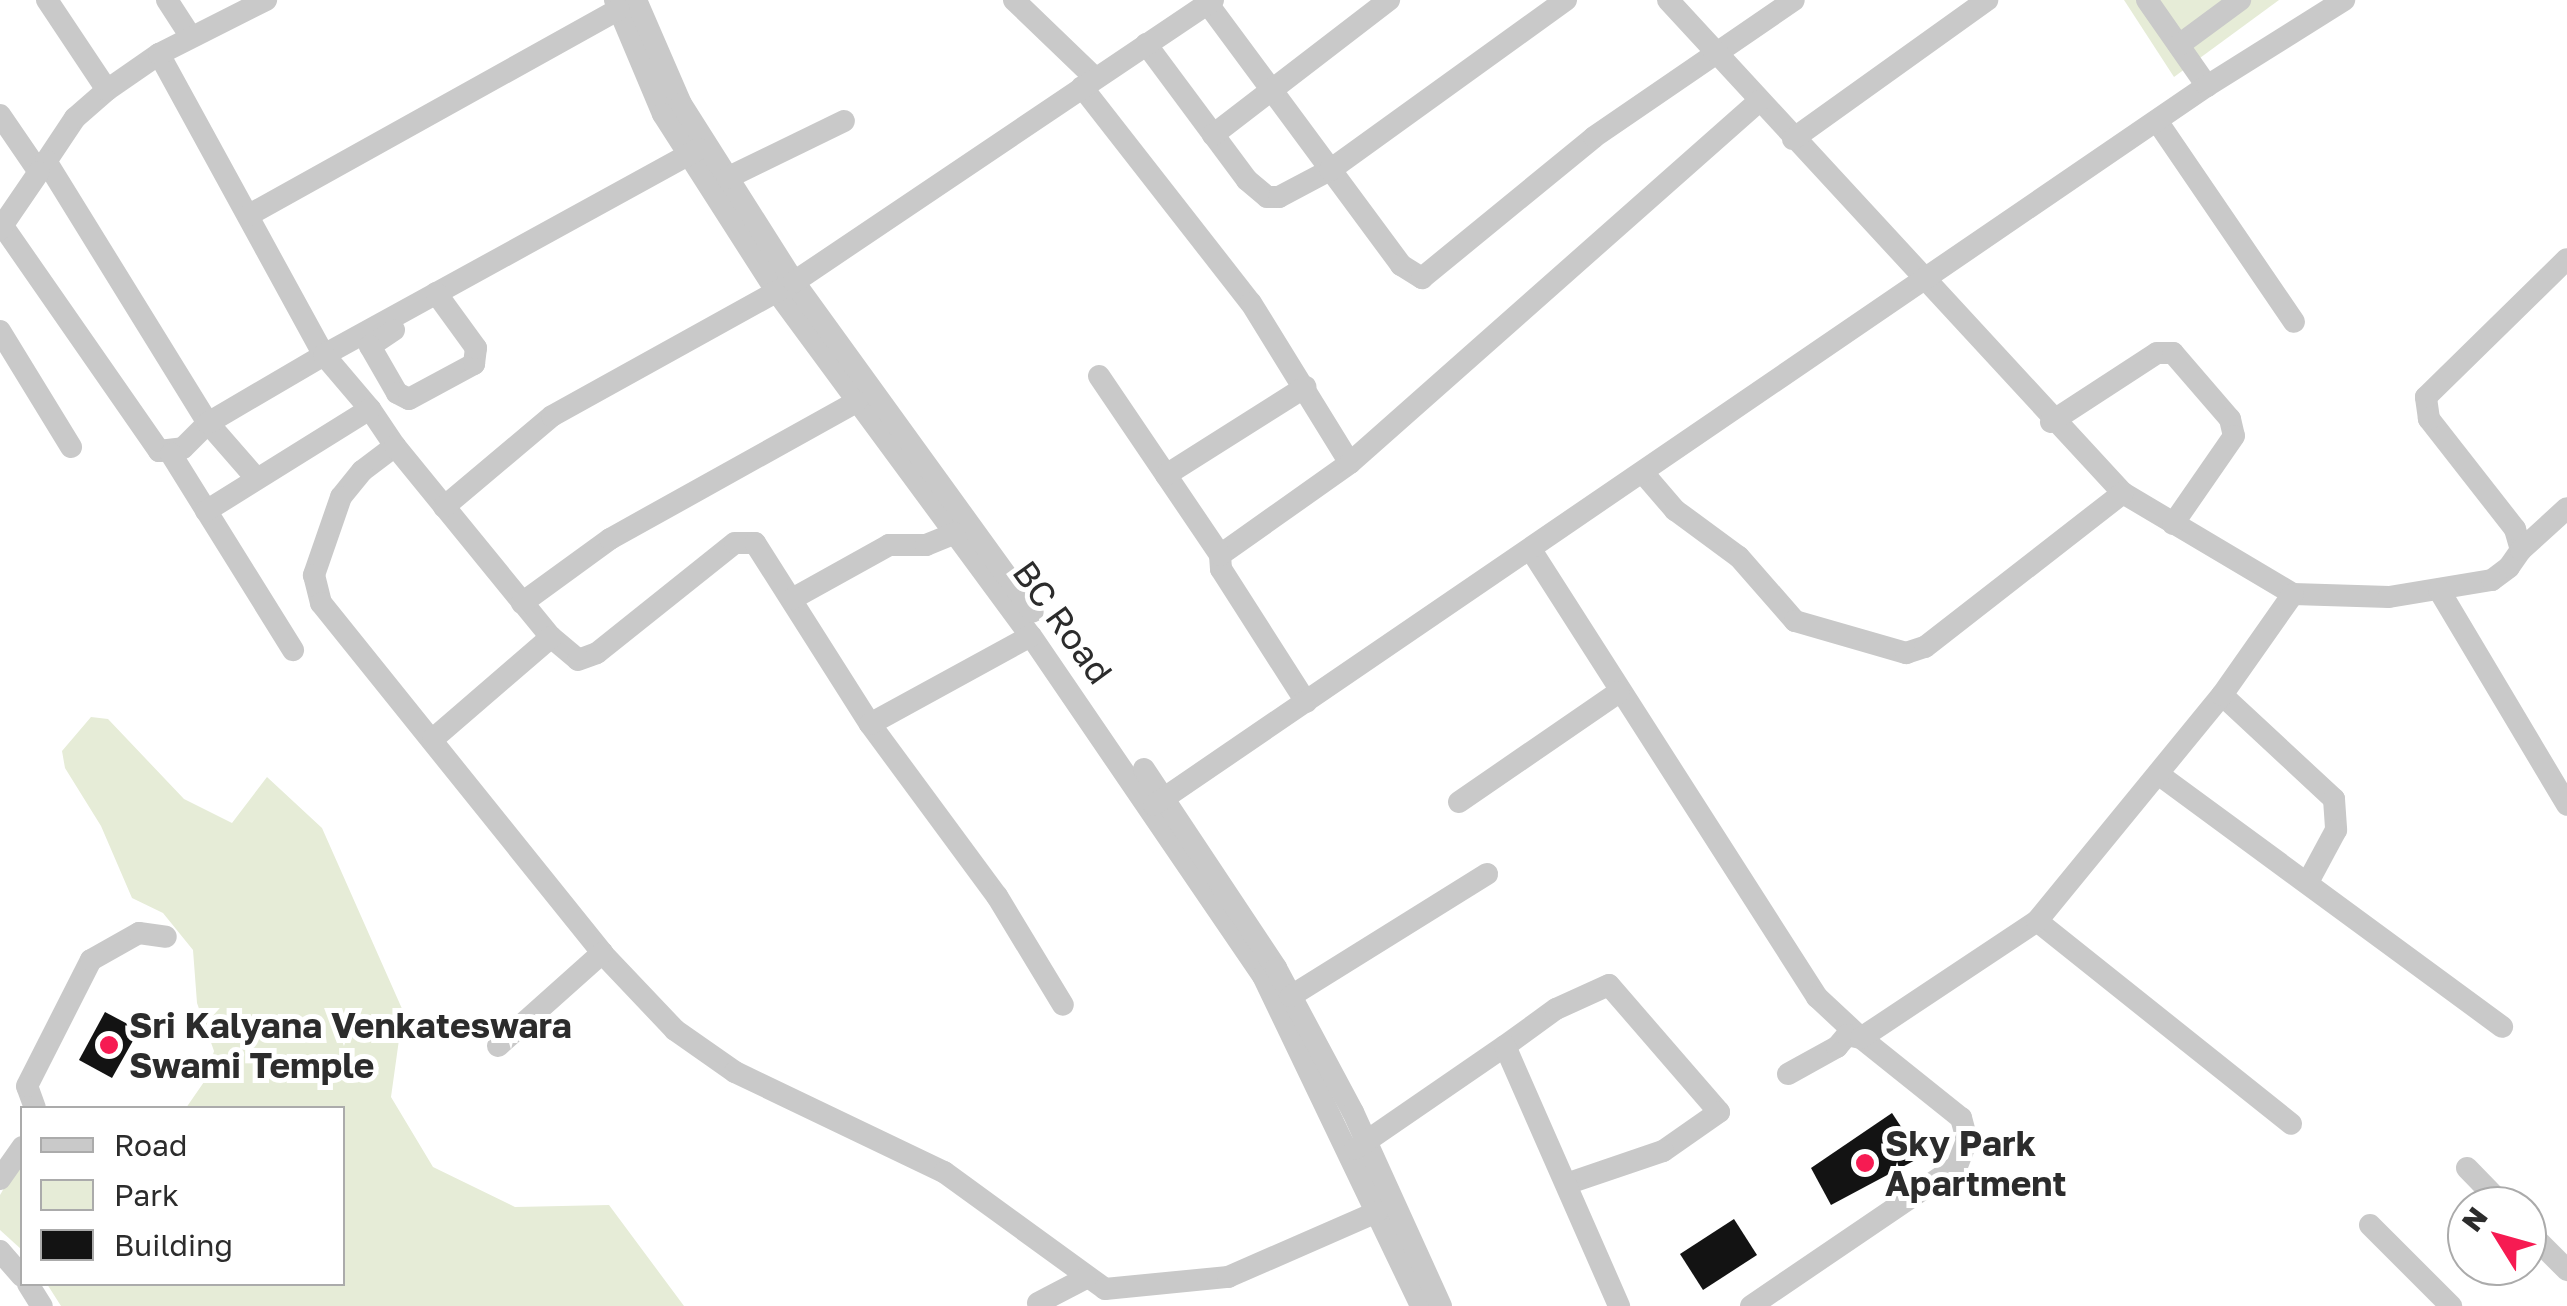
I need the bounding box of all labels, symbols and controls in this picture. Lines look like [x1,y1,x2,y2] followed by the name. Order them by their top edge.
[1004,552,1122,692] street label: BC Road
[129,1004,572,1086] place label: Sri Kalyana Venkateswara Swami Temple
[98,1034,120,1056] marker: Sri Kalyana Venkateswara Swami Temple
[20,1106,345,1286] legend
[1885,1122,2066,1204] place label: Sky Park Apartment
[114,1127,188,1163] text: Road
[1854,1152,1876,1174] marker: Sky Park Apartment
[114,1177,179,1213] text: Park
[2447,1186,2547,1286] north arrow
[2455,1200,2494,1237] text: N
[114,1227,233,1263] text: Building

